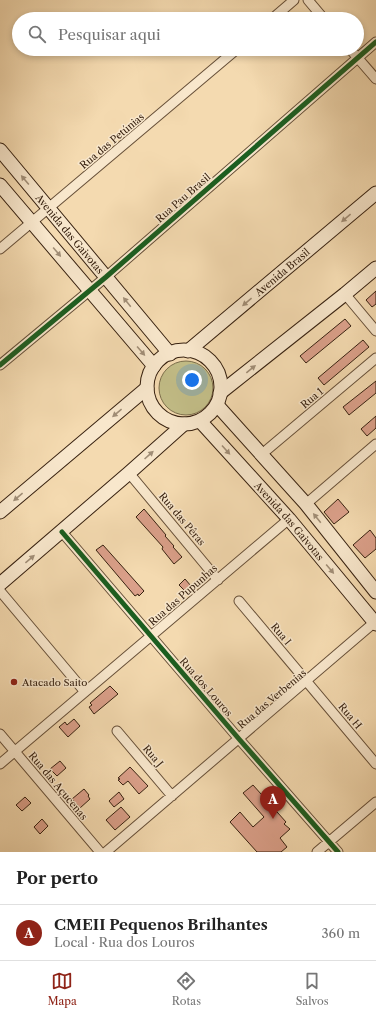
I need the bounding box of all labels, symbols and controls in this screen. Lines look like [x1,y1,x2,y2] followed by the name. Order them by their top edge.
[12,12,364,56] search box
[26,23,48,45] icon: search
[58,25,161,44] text: Pesquisar aqui
[77,110,147,172] street label: Rua das Petúnias
[153,171,213,225] street label: Rua Pau Brasil
[20,174,29,185] one-way arrow
[32,190,107,276] street label: Avenida das Gaivotas
[341,213,352,222] one-way arrow
[251,245,312,299] street label: Avenida Brasil
[52,247,61,257] one-way arrow
[123,297,132,308] one-way arrow
[241,297,252,306] one-way arrow
[137,345,146,356] one-way arrow
[245,365,256,373] one-way arrow
[182,370,202,390] your location
[298,384,327,411] street label: Rua 1
[112,408,122,417] one-way arrow
[221,445,231,455] one-way arrow
[144,451,154,460] one-way arrow
[251,478,327,563] street label: Avenida das Gaivotas
[156,490,208,548] street label: Rua das Pêras
[13,492,23,501] one-way arrow
[312,512,321,523] one-way arrow
[24,554,35,563] one-way arrow
[146,562,220,628] street label: Rua das Pupunhas
[325,563,334,574] one-way arrow
[268,620,294,648] street label: Rua I
[177,655,235,719] street label: Rua dos Louros
[235,666,309,732] street label: Rua das Verbenias
[21,676,87,689] place label: Atacado Saito
[9,677,19,687] marker: Atacado Saito
[335,700,365,732] street label: Rua H
[140,742,166,770] street label: Rua J
[26,749,90,823] street label: Rua das Açucenas
[260,786,286,819] pin: A
[16,868,98,888] text: Por perto
[54,915,268,934] text: CMEII Pequenos Brilhantes
[24,925,34,941] text: A
[321,925,360,941] text: 360 m
[54,934,195,950] text: Local · Rua dos Louros
[47,970,77,1008] tab: Mapa
[172,970,201,1008] tab: Rotas
[296,970,329,1008] tab: Salvos

